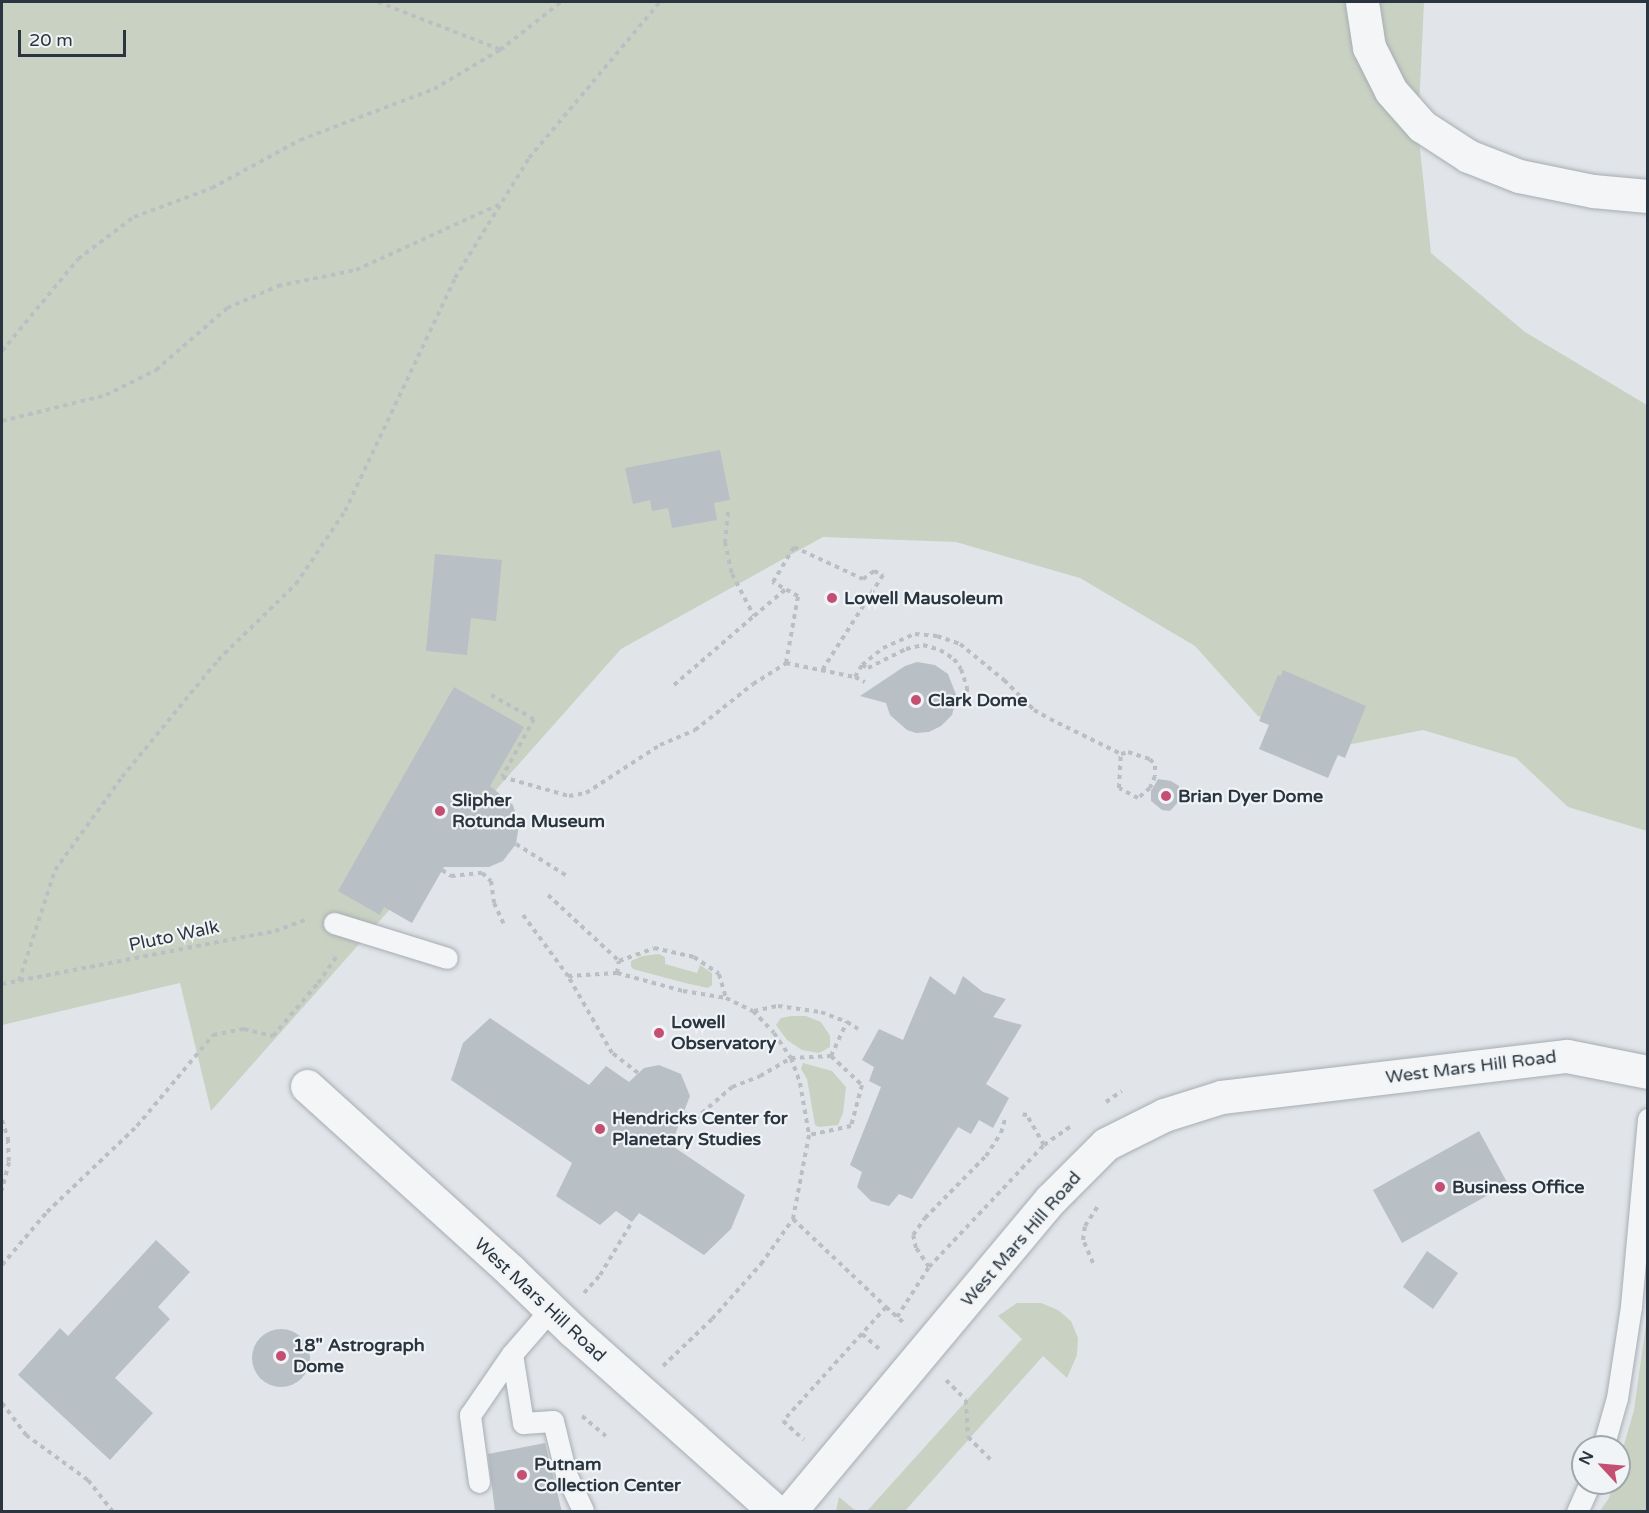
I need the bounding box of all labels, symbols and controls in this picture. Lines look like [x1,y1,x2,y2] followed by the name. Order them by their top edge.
[21,18,129,56] scale bar
[29,29,73,51] text: 20 m
[844,587,1003,609] place label: Lowell Mausoleum
[825,591,839,605] marker: Lowell Mausoleum
[928,689,1027,711] place label: Clark Dome
[909,693,923,707] marker: Clark Dome
[1178,785,1323,807] place label: Brian Dyer Dome
[1159,789,1173,803] marker: Brian Dyer Dome
[452,790,605,832] place label: Slipher Rotunda Museum
[433,804,447,818] marker: Slipher Rotunda Museum
[127,916,221,956] street label: Pluto Walk
[671,1012,776,1054] place label: Lowell Observatory
[652,1026,666,1040] marker: Lowell Observatory
[1384,1046,1558,1088] street label: West Mars Hill Road
[612,1108,788,1150] place label: Hendricks Center for Planetary Studies
[593,1122,607,1136] marker: Hendricks Center for Planetary Studies
[956,1167,1086,1311] street label: West Mars Hill Road
[1452,1176,1584,1198] place label: Business Office
[1433,1180,1447,1194] marker: Business Office
[470,1233,610,1367] street label: West Mars Hill Road
[293,1335,425,1378] place label: 18″ Astrograph Dome
[274,1349,288,1363] marker: 18″ Astrograph Dome
[1571,1435,1631,1495] north arrow
[1575,1448,1598,1468] text: N
[534,1454,681,1496] place label: Putnam Collection Center
[515,1468,529,1482] marker: Putnam Collection Center

